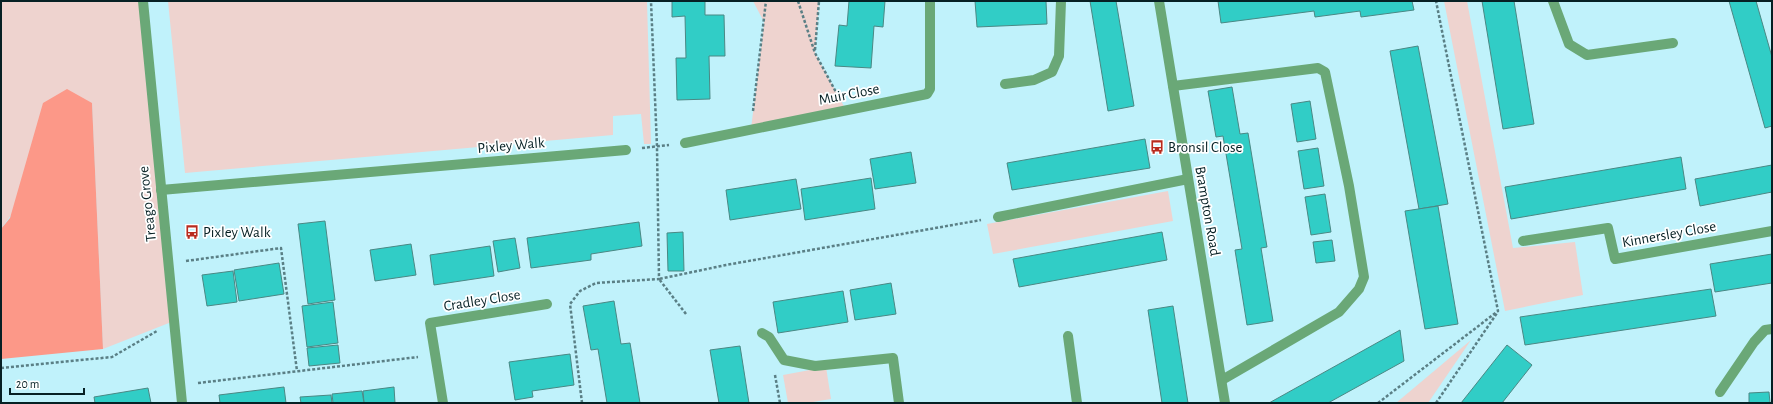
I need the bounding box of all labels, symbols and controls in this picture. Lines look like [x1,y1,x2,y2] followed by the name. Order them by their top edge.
[817,81,881,108] street label: Muir Close
[477,135,545,156] street label: Pixley Walk
[1149,139,1165,155] bus stop icon: Bronsil Close
[1168,140,1242,155] place label: Bronsil Close
[136,165,159,243] street label: Treago Grove
[1192,165,1223,257] street label: Brampton Road
[1621,219,1717,250] street label: Kinnersley Close
[184,224,200,240] bus stop icon: Pixley Walk
[203,225,271,240] place label: Pixley Walk
[443,287,522,314] street label: Cradley Close
[10,370,84,396] scale bar
[16,378,39,390] text: 20 m

